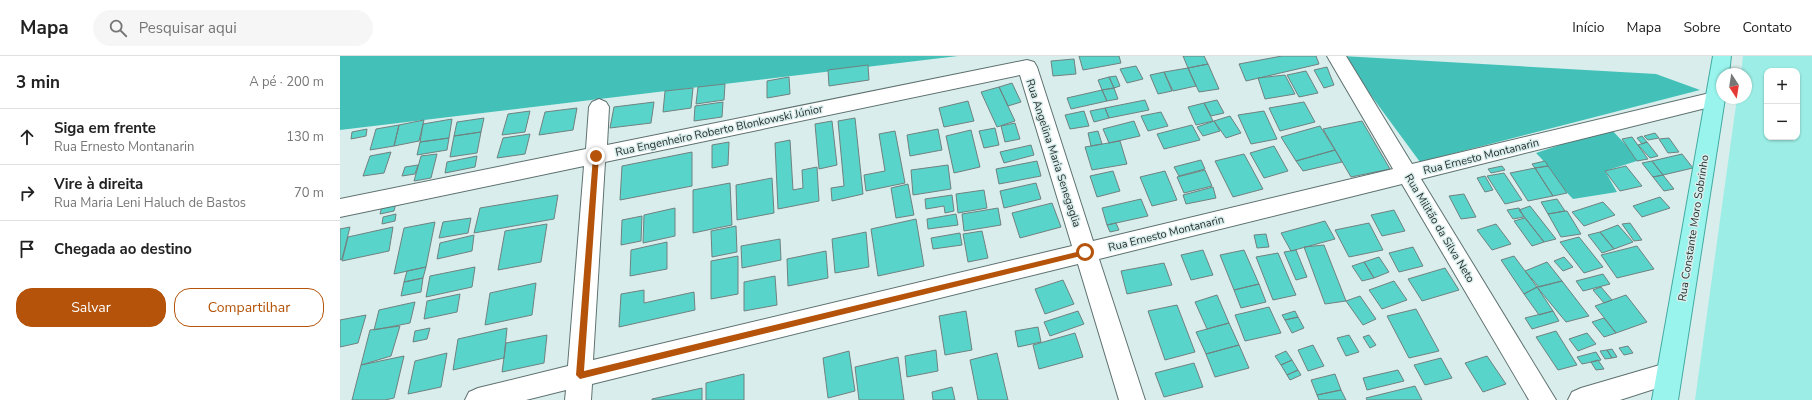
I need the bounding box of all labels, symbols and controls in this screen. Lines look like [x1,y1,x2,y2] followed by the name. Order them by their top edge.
[93,10,373,46] search box
[20,15,69,41] text: Mapa
[107,17,129,39] icon: search
[139,18,237,38] text: Pesquisar aqui
[1572,18,1604,37] text: Início
[1626,18,1661,37] text: Mapa
[1683,18,1720,37] text: Sobre
[1742,18,1792,37] text: Contato
[1716,68,1752,104] north arrow
[1764,68,1800,140] map controls
[1764,68,1800,104] button: +
[16,71,60,94] text: 3 min
[249,73,324,91] text: A pé · 200 m
[1022,77,1085,229] street label: Rua Angelina Maria Senegaglia
[614,101,824,160] street label: Rua Engenheiro Roberto Blonkowski Júnior
[1764,104,1800,140] button: −
[54,118,156,138] text: Siga em frente
[16,126,38,148] icon: ahead
[286,128,324,146] text: 130 m
[1422,135,1541,178] street label: Rua Ernesto Montanarin
[54,138,195,156] text: Rua Ernesto Montanarin
[587,147,605,165] route end
[1675,154,1712,302] street label: Rua Constante Moro Sobrinho
[1401,171,1478,285] street label: Rua Militão da Silva Neto
[54,174,143,194] text: Vire à direita
[16,182,38,204] icon: right
[294,184,324,202] text: 70 m
[54,194,246,212] text: Rua Maria Leni Haluch de Bastos
[1107,212,1226,255] street label: Rua Ernesto Montanarin
[16,238,38,260] icon: arrive
[54,239,192,259] text: Chegada ao destino
[1076,243,1094,261] route start
[16,288,166,327] button: Salvar
[174,288,324,327] button: Compartilhar

